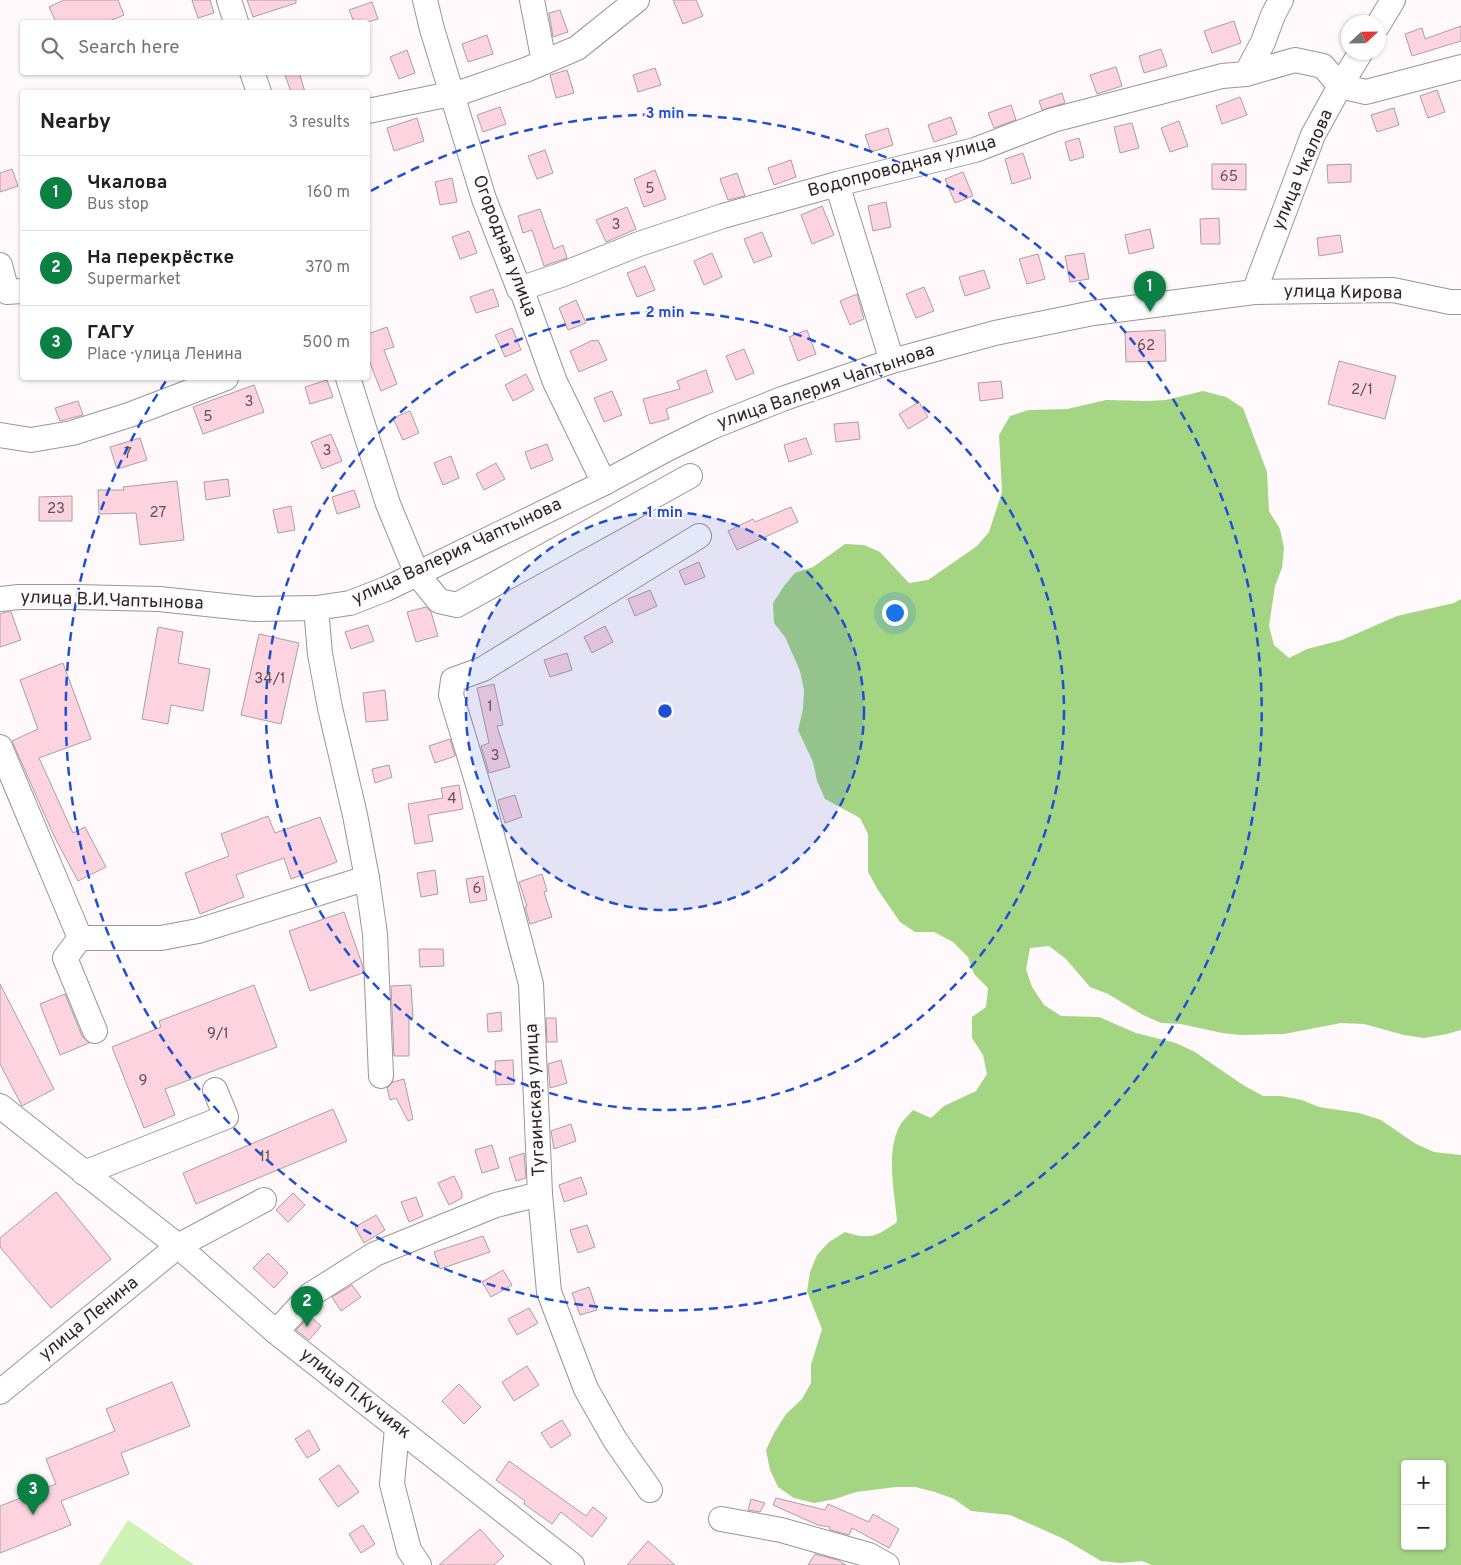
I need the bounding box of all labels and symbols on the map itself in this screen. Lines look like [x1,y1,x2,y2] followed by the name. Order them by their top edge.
[1341,15,1386,60] north arrow
[645,105,685,124] text: 3 min
[1267,106,1339,234] street label: улица Чкалова
[805,131,999,203] street label: Водопроводная улица
[1220,168,1238,187] house number: 65
[466,172,542,320] street label: Огородная улица
[645,180,655,199] house number: 5
[611,216,621,235] house number: 3
[1134,271,1166,312] pin: 1
[1283,280,1403,306] street label: улица Кирова
[645,304,685,323] text: 2 min
[1137,337,1155,356] house number: 62
[714,339,938,435] street label: улица Валерия Чаптынова
[1351,381,1373,400] house number: 2/1
[244,393,254,412] house number: 3
[203,408,213,427] house number: 5
[322,442,332,461] house number: 3
[124,445,132,464] house number: 7
[349,493,565,611] street label: улица Валерия Чаптынова
[47,500,65,519] house number: 23
[150,504,167,523] house number: 27
[647,504,683,523] text: 1 min
[20,586,204,616] street label: улица В.И.Чаптынова
[882,600,908,626] your location
[254,670,286,689] house number: 34/1
[487,698,493,717] house number: 1
[656,702,674,720] centre of rings
[490,747,500,766] house number: 3
[447,790,457,809] house number: 4
[473,880,482,899] house number: 6
[521,1023,551,1177] street label: Тугаинская улица
[207,1025,229,1044] house number: 9/1
[139,1072,147,1091] house number: 9
[259,1148,271,1167] house number: 11
[35,1272,143,1366] street label: улица Ленина
[291,1286,323,1327] pin: 2
[295,1343,415,1445] street label: улица П.Кучияк
[17,1474,49,1515] pin: 3

